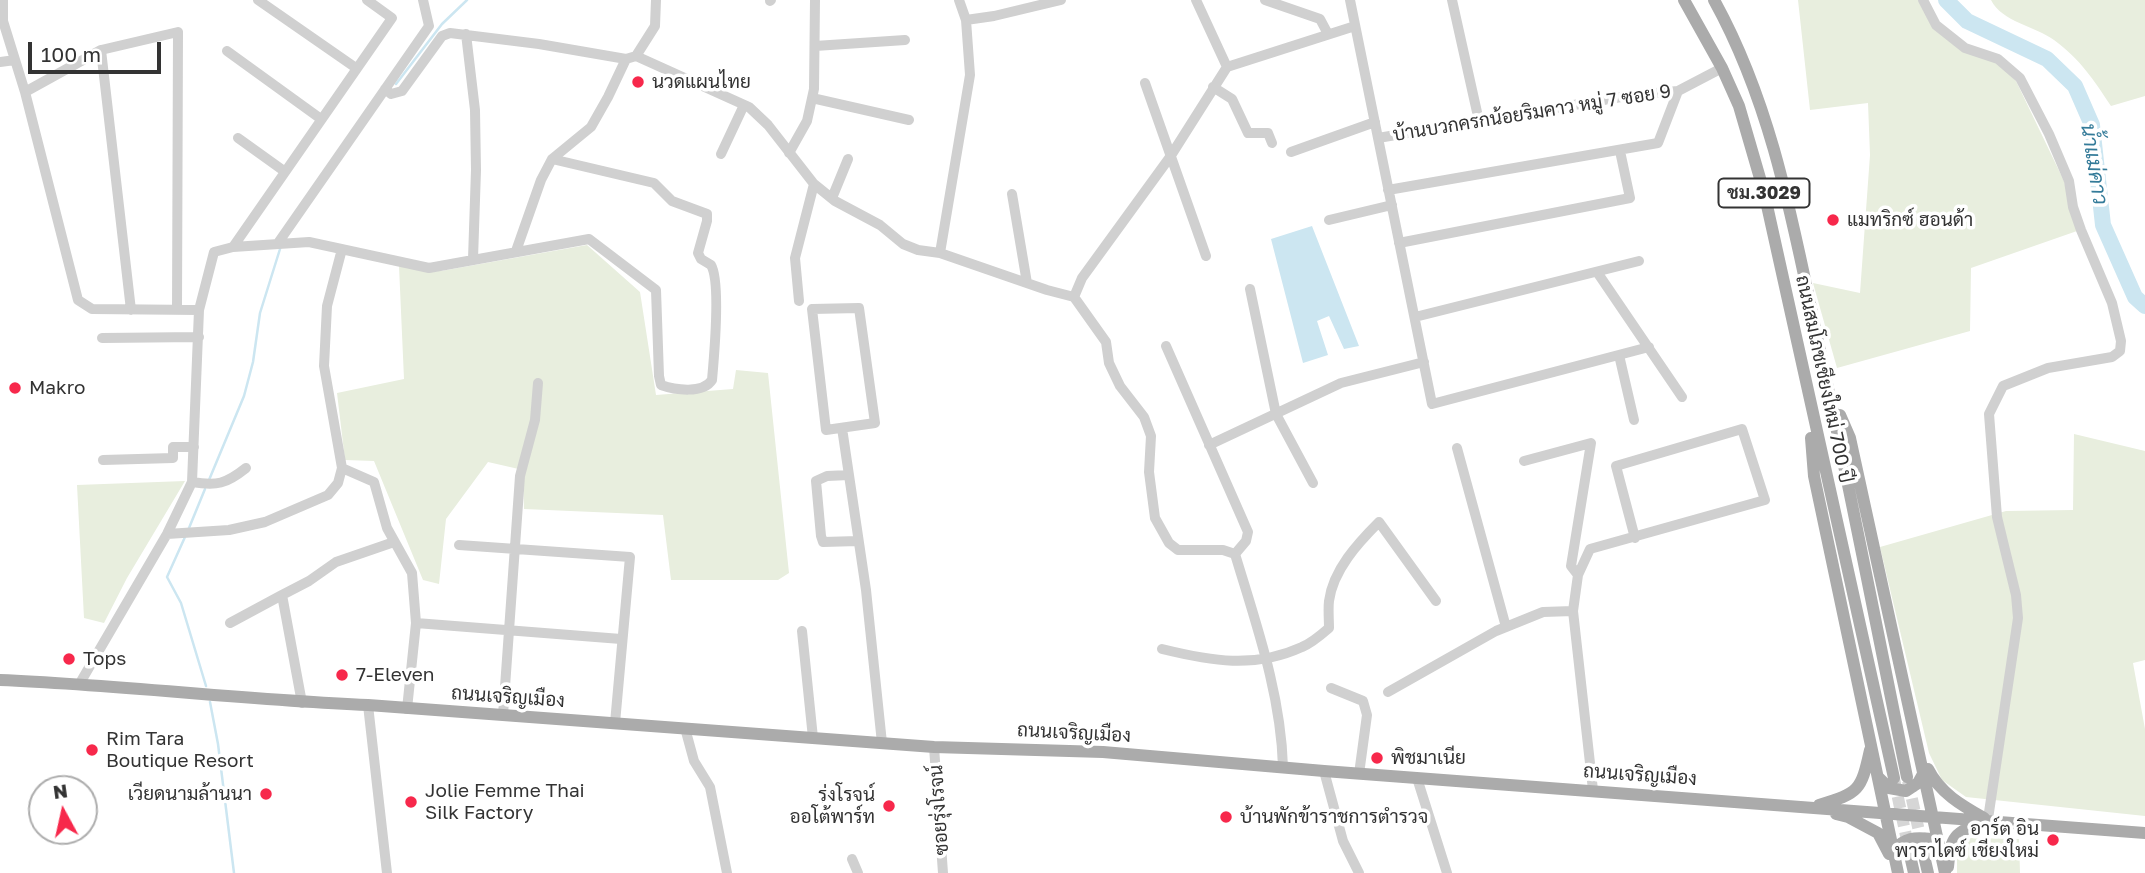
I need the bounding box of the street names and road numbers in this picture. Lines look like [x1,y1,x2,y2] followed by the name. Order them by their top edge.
[1391,80,1673,146] street label: บ้านบวกครกน้อยริมคาว หมู่ 7 ซอย 9
[1718,178,1810,208] road number: ชม.3029
[1791,273,1857,485] street label: ถนนสมโภชเชียงใหม่ 700 ปี
[450,682,566,712] street label: ถนนเจริญเมือง
[1016,719,1132,747] street label: ถนนเจริญเมือง
[1582,760,1698,790] street label: ถนนเจริญเมือง
[924,764,954,856] street label: ซอยรุ่งโรจน์

